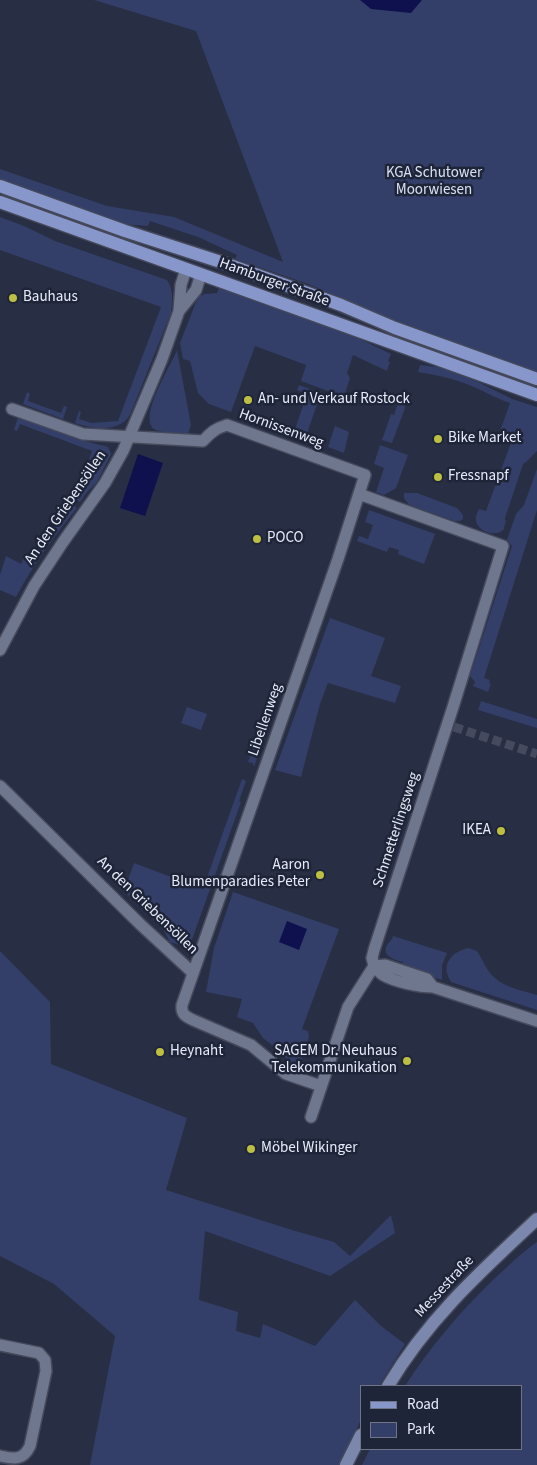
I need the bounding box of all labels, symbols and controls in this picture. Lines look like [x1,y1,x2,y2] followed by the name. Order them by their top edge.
[386,165,482,200] park label: KGA Schutower Moorwiesen
[217,255,331,311] street label: Hamburger Straße
[23,289,78,307] place label: Bauhaus
[7,292,19,304] marker: Bauhaus
[258,391,410,409] place label: An- und Verkauf Rostock
[242,394,254,406] marker: An- und Verkauf Rostock
[236,405,326,453] street label: Hornissenweg
[448,430,521,448] place label: Bike Market
[432,433,444,445] marker: Bike Market
[21,448,111,568] street label: An den Griebensöllen
[448,468,509,486] place label: Fressnapf
[432,471,444,483] marker: Fressnapf
[267,530,304,548] place label: POCO
[251,533,263,545] marker: POCO
[245,681,287,759] street label: Libellenweg
[370,770,424,890] street label: Schmetterlingsweg
[462,822,491,840] place label: IKEA
[495,825,507,837] marker: IKEA
[93,853,201,959] street label: An den Griebensöllen
[171,857,310,892] place label: Aaron Blumenparadies Peter
[314,869,326,881] marker: Aaron Blumenparadies Peter
[170,1043,223,1061] place label: Heynaht
[271,1043,397,1078] place label: SAGEM Dr. Neuhaus Telekommunikation
[154,1046,166,1058] marker: Heynaht
[401,1055,413,1067] marker: SAGEM Dr. Neuhaus Telekommunikation
[261,1140,357,1158] place label: Möbel Wikinger
[245,1143,257,1155] marker: Möbel Wikinger
[412,1252,478,1322] street label: Messestraße
[360,1385,522,1450] legend
[407,1394,439,1415] text: Road
[407,1419,435,1440] text: Park

